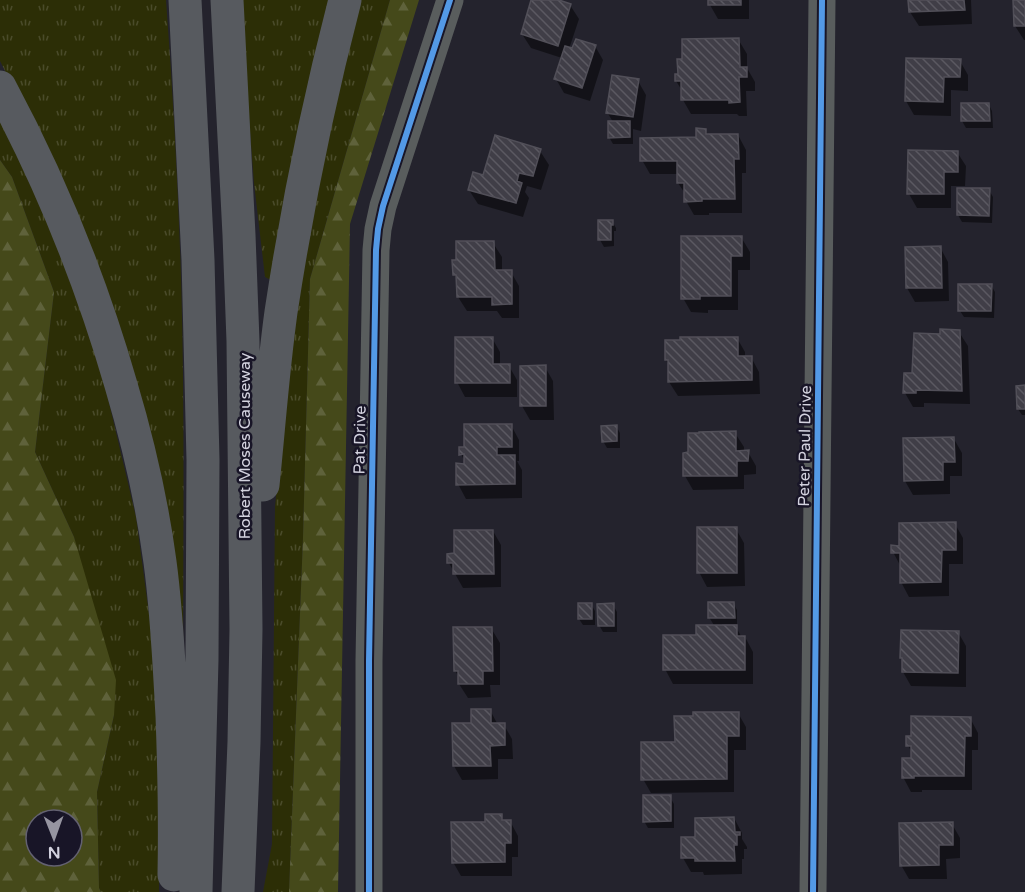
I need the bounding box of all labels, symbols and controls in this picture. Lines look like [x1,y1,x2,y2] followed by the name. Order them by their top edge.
[235,352,255,539] street label: Robert Moses Causeway
[794,385,816,507] street label: Peter Paul Drive
[349,405,371,475] street label: Pat Drive
[24,808,84,868] north arrow
[48,842,61,862] text: N

